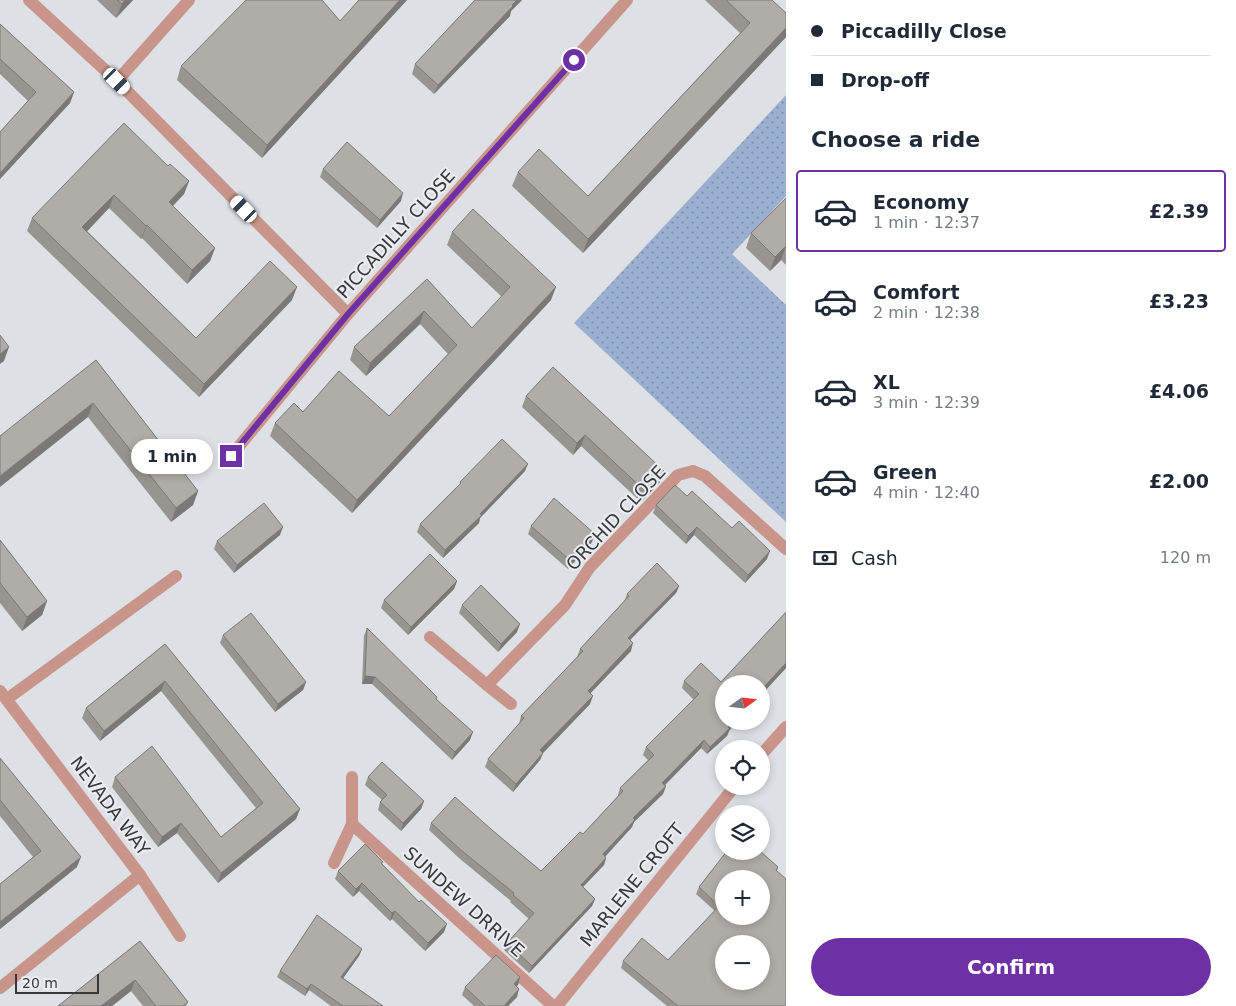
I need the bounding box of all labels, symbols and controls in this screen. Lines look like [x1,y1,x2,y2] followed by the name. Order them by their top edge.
[841,20,1007,42] text: Piccadilly Close
[563,49,585,71] route start
[101,65,132,97] car
[841,69,929,91] text: Drop-off
[811,127,980,152] text: Choose a ride
[332,165,459,302] street label: PICCADILLY CLOSE
[813,189,858,234] icon: car
[873,191,969,213] text: Economy
[228,193,259,225] car
[1149,200,1209,222] text: £2.39
[873,213,980,232] text: 1 min · 12:37
[813,279,858,324] icon: car
[873,281,960,303] text: Comfort
[1149,290,1209,312] text: £3.23
[873,303,980,322] text: 2 min · 12:38
[813,369,858,414] icon: car
[873,371,900,393] text: XL
[1149,380,1209,402] text: £4.06
[873,393,980,412] text: 3 min · 12:39
[131,438,214,474] callout: 1 min
[220,445,242,467] route end
[147,447,197,466] text: 1 min
[813,459,858,504] icon: car
[562,461,670,574] street label: ORCHID CLOSE
[873,461,937,483] text: Green
[1149,470,1209,492] text: £2.00
[873,483,980,502] text: 4 min · 12:40
[811,544,839,572] icon: cash
[851,547,898,569] text: Cash
[1160,548,1211,567] text: 120 m
[715,675,770,730] north arrow
[715,675,770,990] map controls
[715,740,770,795] button: locate
[66,752,155,860] street label: NEVADA WAY
[715,805,770,860] button: layers
[575,818,688,951] street label: MARLENE CROFT
[400,842,529,961] street label: SUNDEW DRRIVE
[715,870,770,925] button: +
[715,935,770,990] button: −
[811,938,1211,996] button: Confirm
[15,971,99,994] scale bar
[22,975,58,991] text: 20 m

